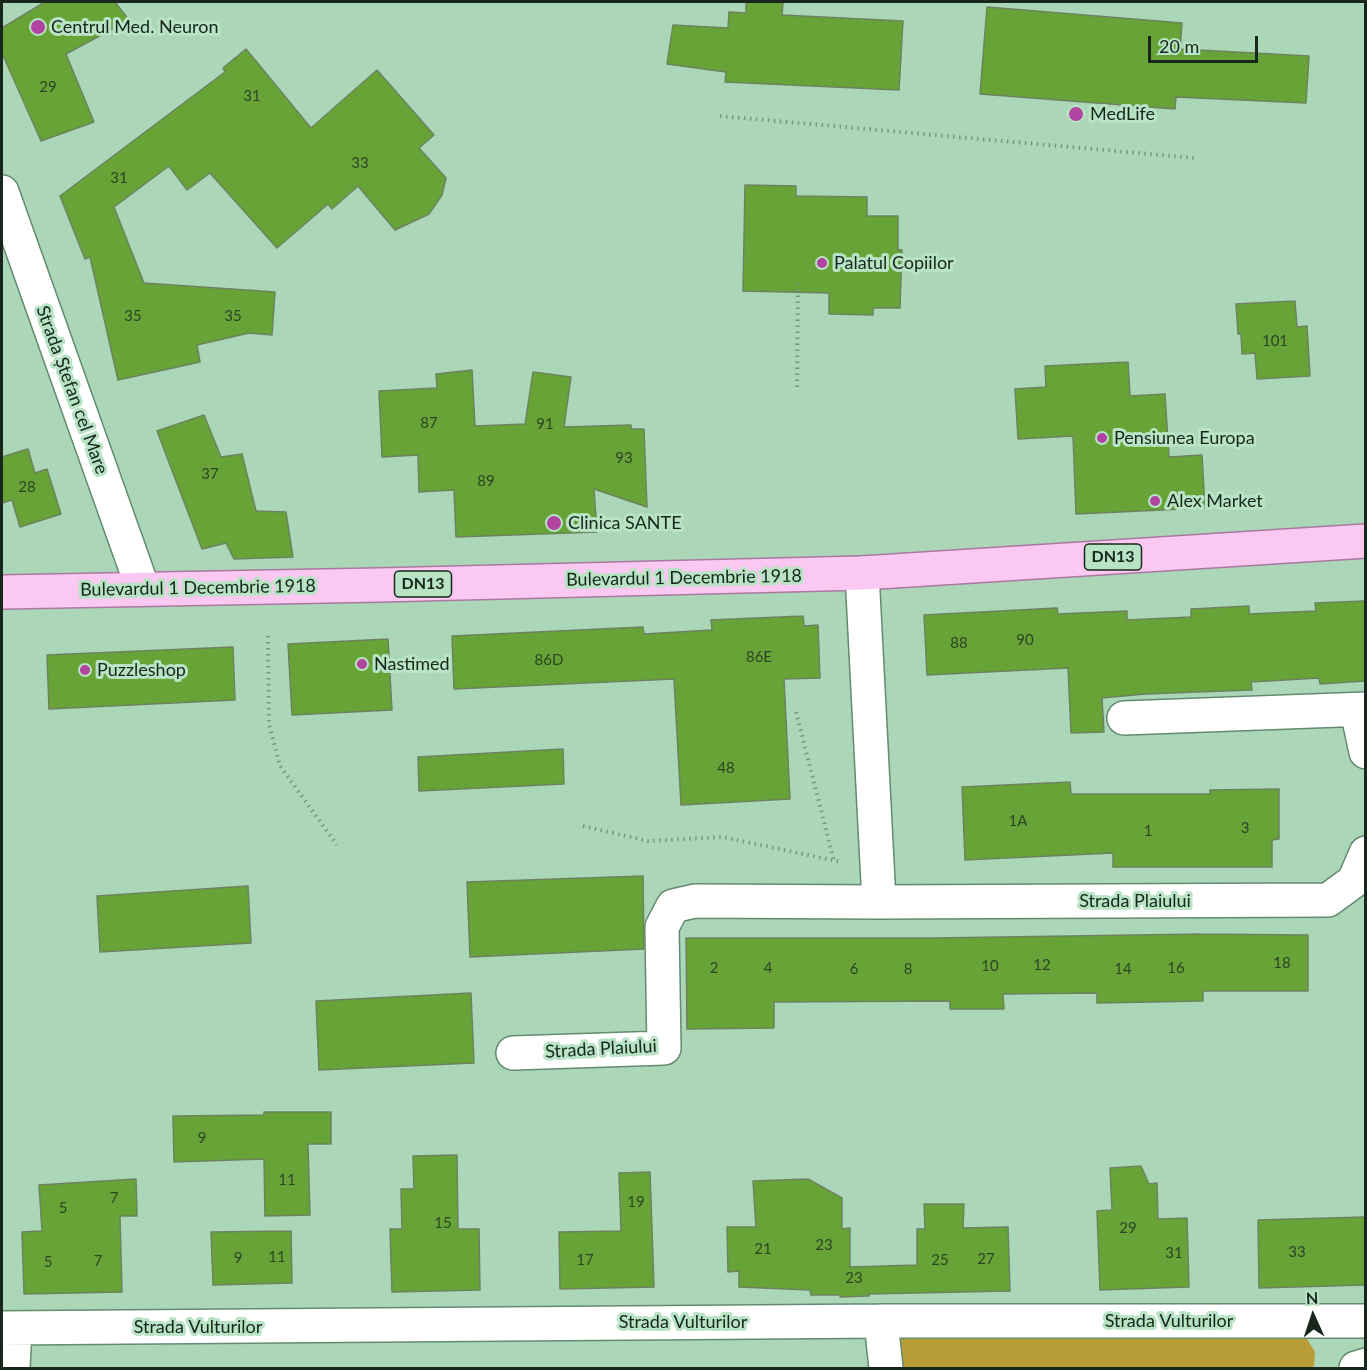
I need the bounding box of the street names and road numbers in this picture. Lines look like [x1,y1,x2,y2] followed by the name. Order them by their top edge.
[31,303,113,477] street label: Strada Ștefan cel Mare
[1084,544,1142,570] road number: DN13
[566,565,802,591] street label: Bulevardul 1 Decembrie 1918
[394,571,452,597] road number: DN13
[80,575,316,601] street label: Bulevardul 1 Decembrie 1918
[1079,890,1191,912] street label: Strada Plaiului
[545,1035,657,1063] street label: Strada Plaiului
[1105,1310,1233,1332] street label: Strada Vulturilor
[619,1311,747,1333] street label: Strada Vulturilor
[134,1316,262,1338] street label: Strada Vulturilor

